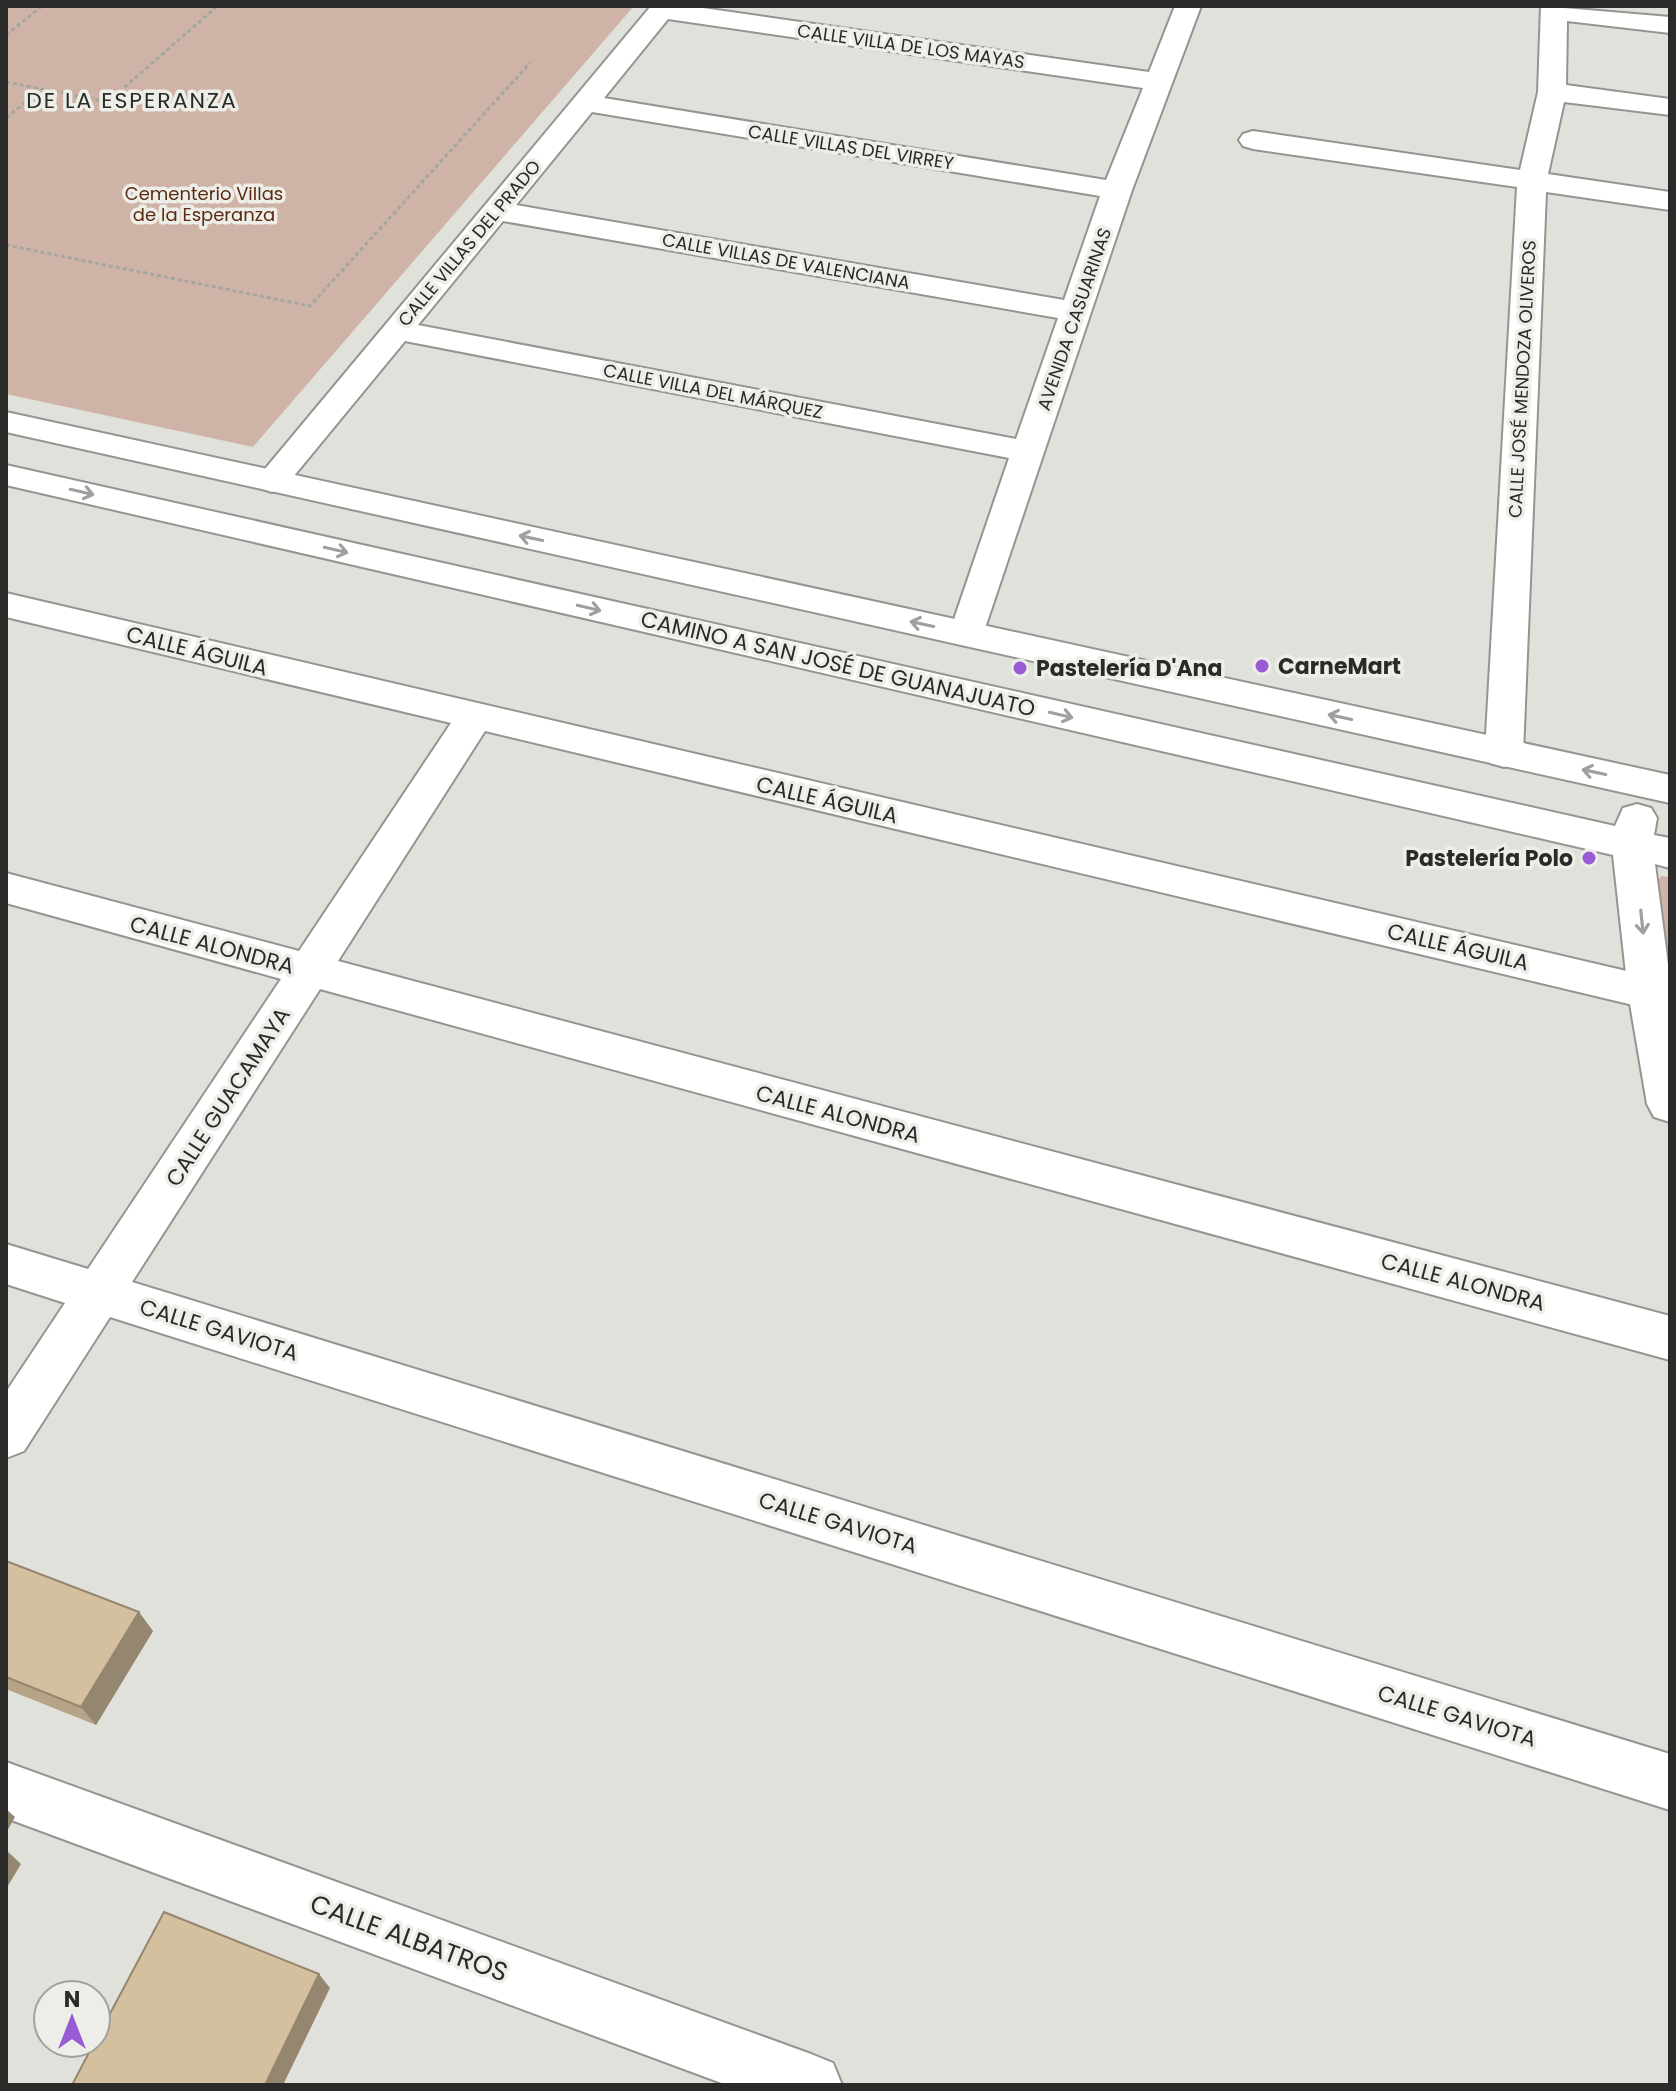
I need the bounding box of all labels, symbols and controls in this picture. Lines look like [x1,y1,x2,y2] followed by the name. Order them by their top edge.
[796,18,1026,74] street label: CALLE VILLA DE LOS MAYAS
[26,85,238,116] district label: DE LA ESPERANZA
[746,118,956,176] street label: CALLE VILLAS DEL VIRREY
[392,154,546,332] street label: CALLE VILLAS DEL PRADO
[125,181,283,227] park label: Cementerio Villas de la Esperanza
[1031,224,1117,414] street label: AVENIDA CASUARINAS
[660,227,912,295] street label: CALLE VILLAS DE VALENCIANA
[1502,239,1542,519] street label: CALLE JOSÉ MENDOZA OLIVEROS
[601,357,825,425] street label: CALLE VILLA DEL MÁRQUEZ
[69,486,94,501] one-way arrow
[519,530,545,545] one-way arrow
[322,543,348,558] one-way arrow
[576,601,601,616] one-way arrow
[638,603,1038,725] street label: CAMINO A SAN JOSÉ DE GUANAJUATO
[910,616,935,631] one-way arrow
[123,618,271,684] street label: CALLE ÁGUILA
[1278,651,1401,682] place label: CarneMart
[1036,653,1222,684] place label: Pastelería D'Ana
[1253,657,1271,675] marker: CarneMart
[1011,659,1029,677] marker: Pastelería D'Ana
[1048,708,1073,723] one-way arrow
[1327,709,1353,724] one-way arrow
[1581,764,1607,779] one-way arrow
[753,769,901,831] street label: CALLE ÁGUILA
[1405,843,1573,874] place label: Pastelería Polo
[1580,849,1598,867] marker: Pastelería Polo
[126,908,298,982] street label: CALLE ALONDRA
[1635,908,1650,935] one-way arrow
[1384,916,1532,978] street label: CALLE ÁGUILA
[158,1001,298,1193] street label: CALLE GUACAMAYA
[752,1077,924,1151] street label: CALLE ALONDRA
[1377,1245,1549,1319] street label: CALLE ALONDRA
[136,1291,302,1369] street label: CALLE GAVIOTA
[755,1484,921,1562] street label: CALLE GAVIOTA
[1374,1677,1540,1755] street label: CALLE GAVIOTA
[305,1885,513,1991] street label: CALLE ALBATROS
[32,1979,112,2059] north arrow
[64,1984,80,2015] text: N

